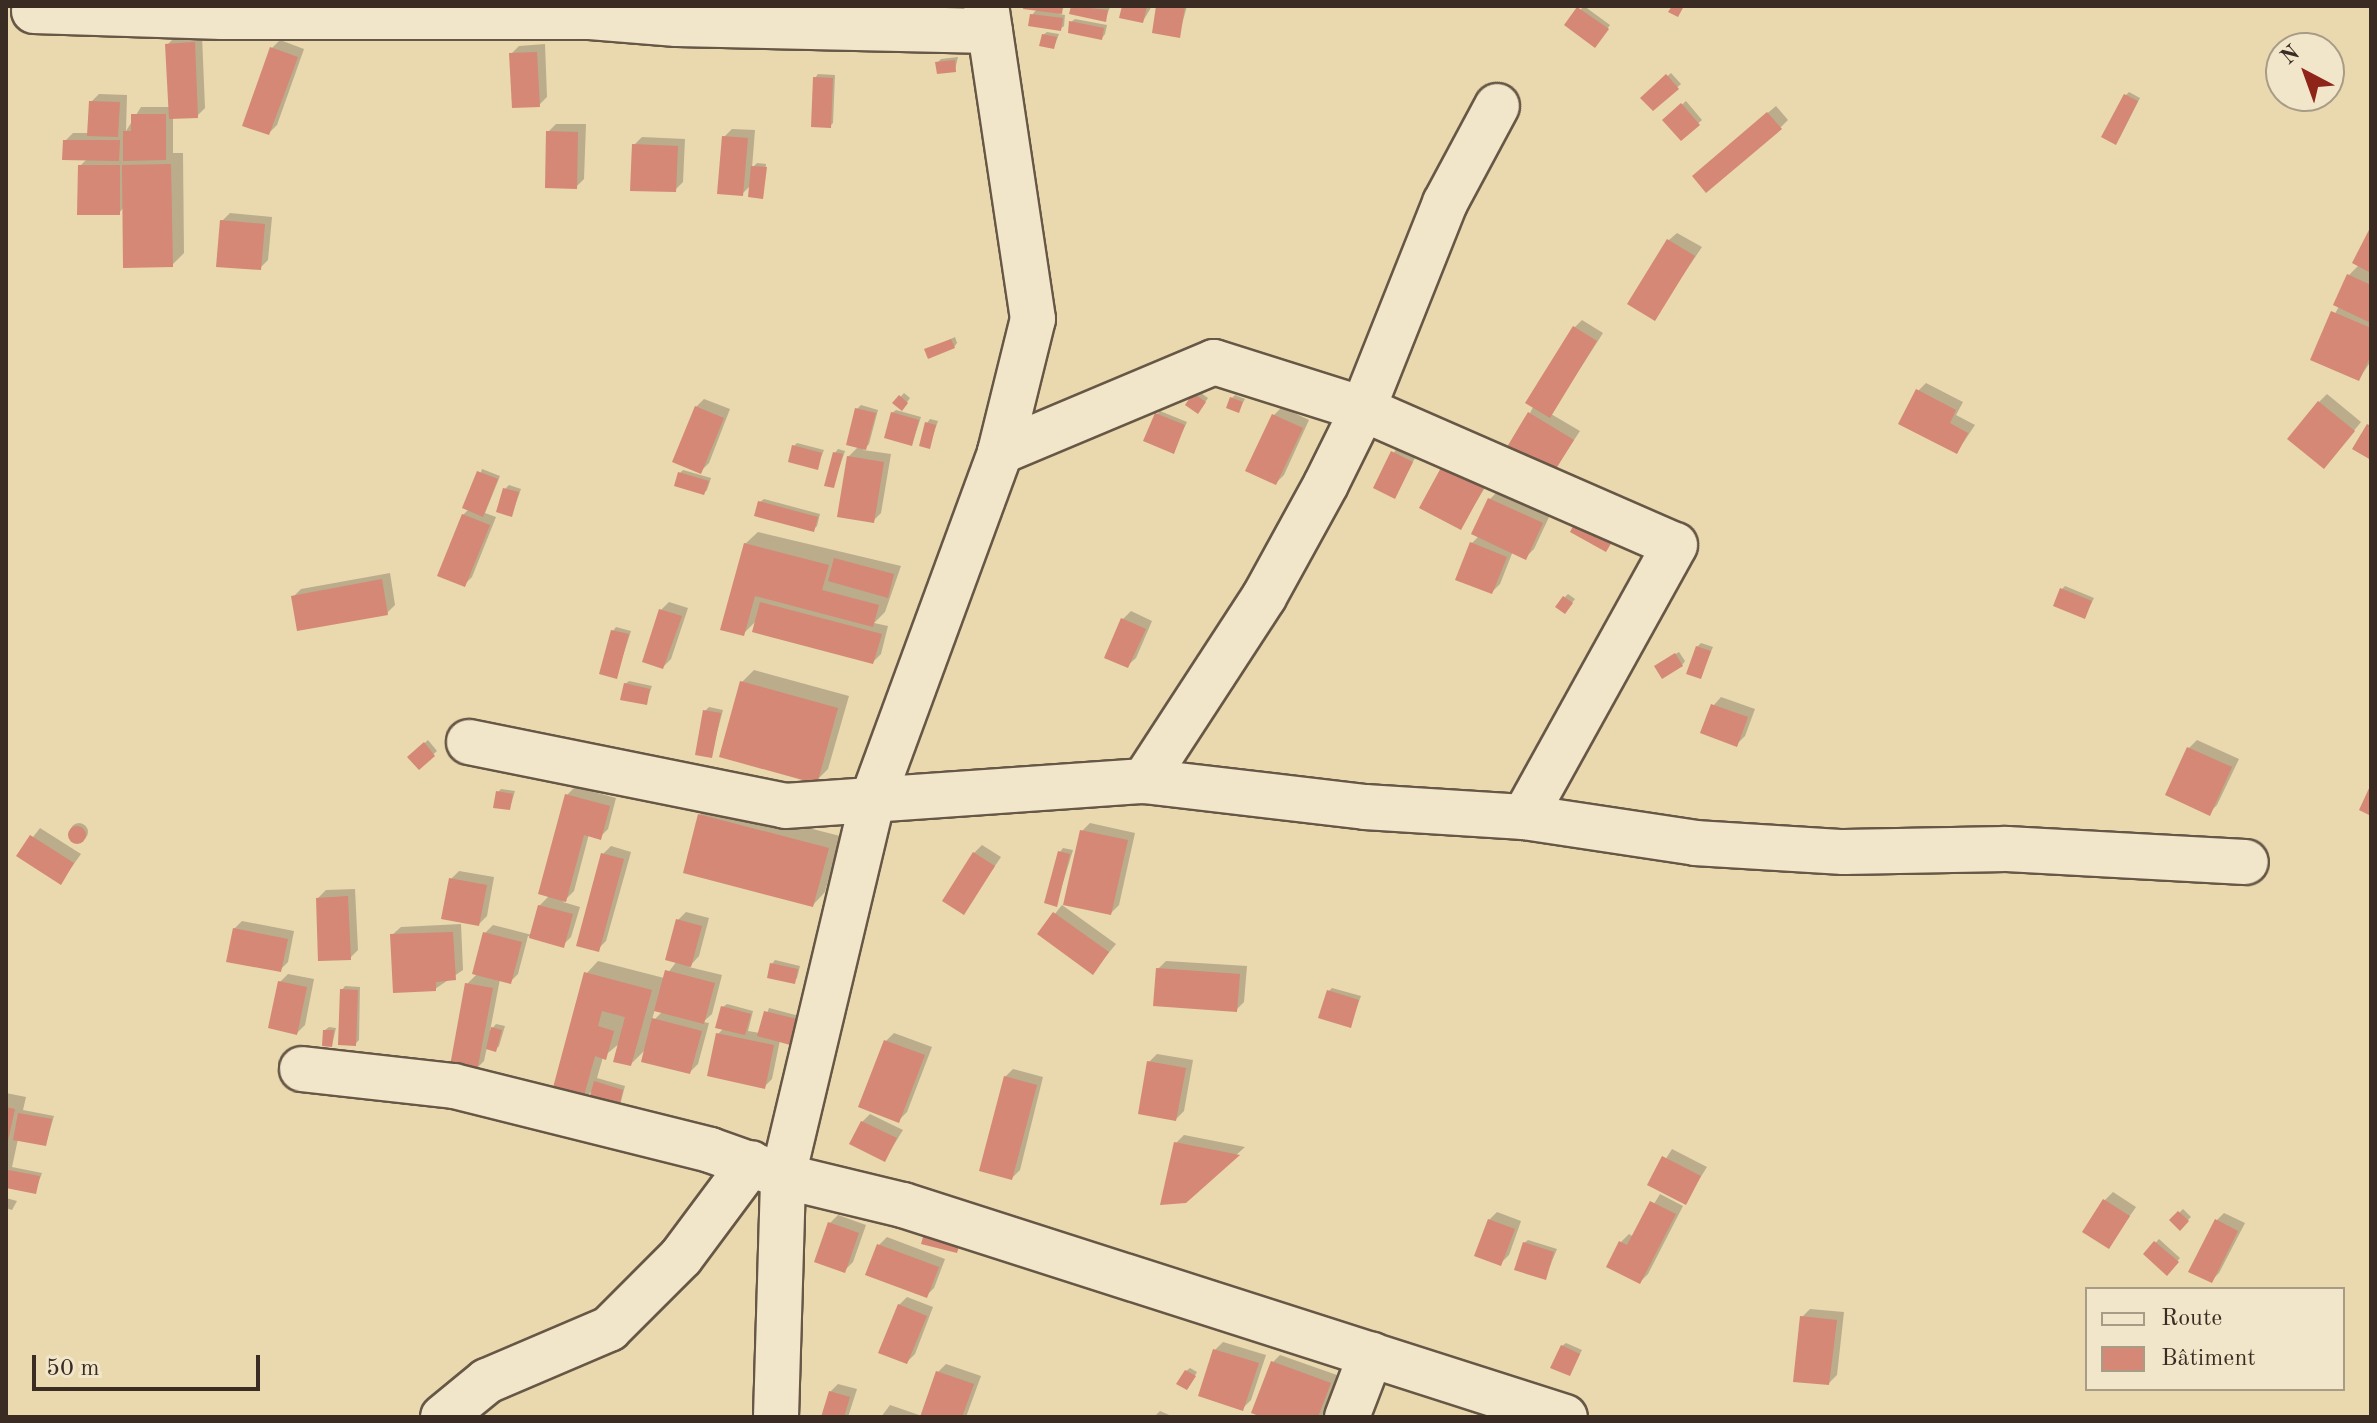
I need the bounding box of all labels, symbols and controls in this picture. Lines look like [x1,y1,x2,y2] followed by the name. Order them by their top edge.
[2265,32,2345,112] north arrow
[2277,42,2304,69] text: N
[2085,1287,2345,1391] legend
[2161,1307,2222,1331] text: Route
[36,1339,264,1389] scale bar
[2161,1347,2256,1371] text: Bâtiment
[46,1357,100,1381] text: 50 m

